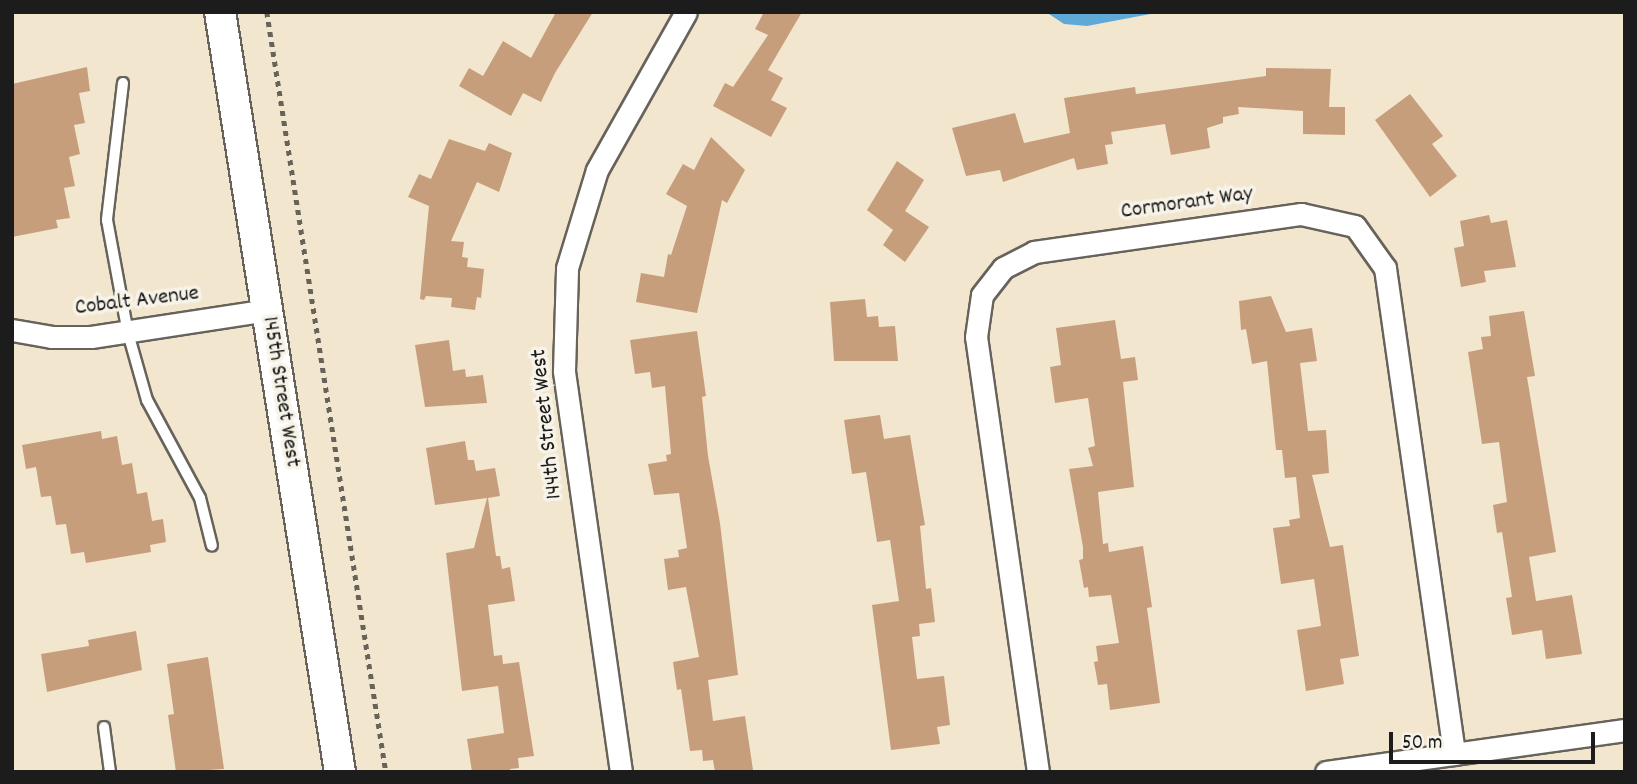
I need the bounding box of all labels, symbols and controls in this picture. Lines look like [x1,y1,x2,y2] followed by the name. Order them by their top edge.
[1119,181,1255,227] street label: Cormorant Way
[74,281,200,323] street label: Cobalt Avenue
[254,315,306,469] street label: 145th Street West
[526,347,570,501] street label: 144th Street West
[1392,718,1598,762] scale bar
[1402,729,1442,759] text: 50 m

